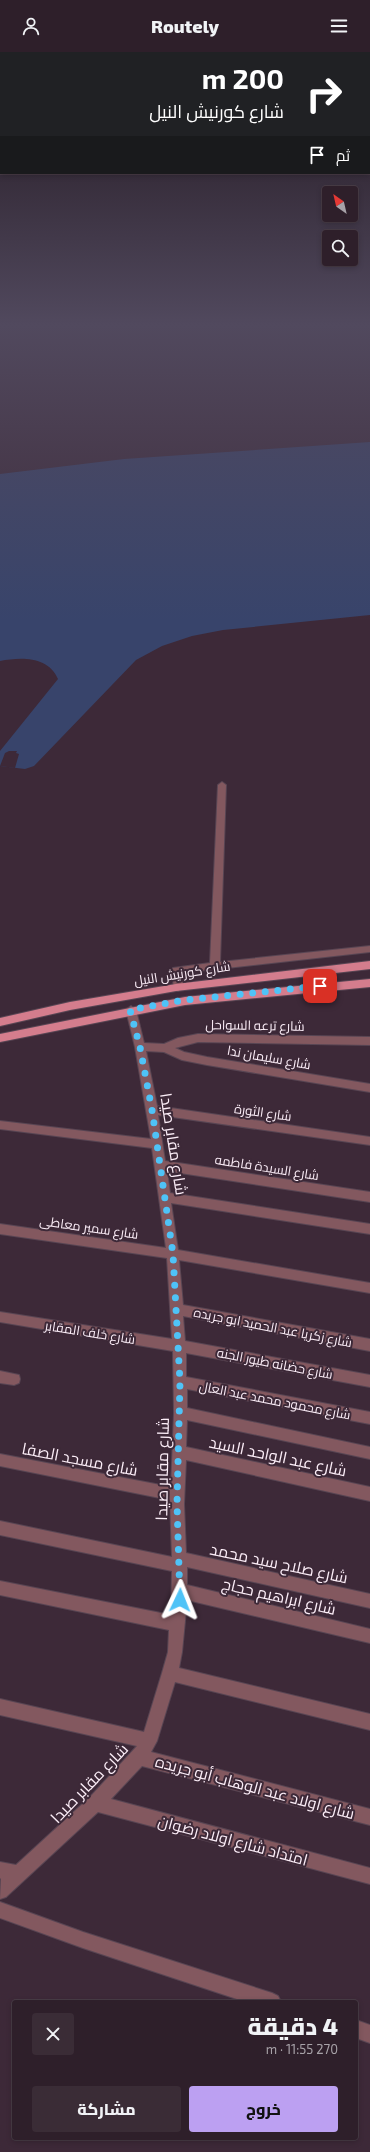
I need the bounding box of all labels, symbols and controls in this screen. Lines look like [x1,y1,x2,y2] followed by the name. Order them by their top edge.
[20,15,42,37] icon: person
[151,15,219,37] text: Routely
[328,15,350,37] icon: menu
[202,61,284,95] text: 200 m
[298,68,350,120] icon: right
[149,100,284,122] text: شارع كورنيش النيل
[306,144,328,166] icon: arrive
[336,146,350,164] text: ثم
[322,186,358,222] north arrow
[322,186,358,266] map controls
[322,230,358,266] button: search
[133,957,231,990] street label: شارع كورنيش النيل
[303,969,337,1003] pin
[309,975,331,997] icon: arrive
[205,1016,305,1035] street label: شارع ترعه السواحل
[226,1042,312,1073] street label: شارع سليمان ندا
[154,1092,192,1197] street label: شارع مقابر صيدا
[233,1100,293,1125] street label: شارع الثورة
[214,1151,320,1184] street label: شارع السيدة فاطمه
[38,1212,140,1243] street label: شارع سمير معاطى
[192,1304,354,1351] street label: شارع زكريا عبد الحميد ابو جريده
[43,1317,136,1348] street label: شارع خلف المقابر
[216,1344,334,1383] street label: شارع حضانه طيور الجنه
[198,1377,352,1424] street label: شارع محمود محمد عبد العال
[151,1417,175,1521] street label: شارع مقابر صيدا
[207,1432,348,1482] street label: شارع عبد الواحد السيد
[20,1438,140,1482] street label: شارع مسجد الصفا
[208,1539,350,1589] street label: شارع صلاح سيد محمد
[220,1573,338,1621] street label: شارع ابراهيم حجاج
[159,1579,201,1621] position arrow
[46,1739,133,1828] street label: شارع مقابر صيدا
[153,1751,357,1825] street label: شارع اولاد عبد الوهاب أبو جريده
[155,1810,310,1872] street label: امتداد شارع اولاد رضوان
[248,2011,338,2040] text: 4 دقيقة
[32,2013,74,2055] button: close
[266,2041,338,2057] text: 270 m · 11:55
[32,2086,181,2132] button: مشاركة
[189,2086,338,2132] button: خروج

